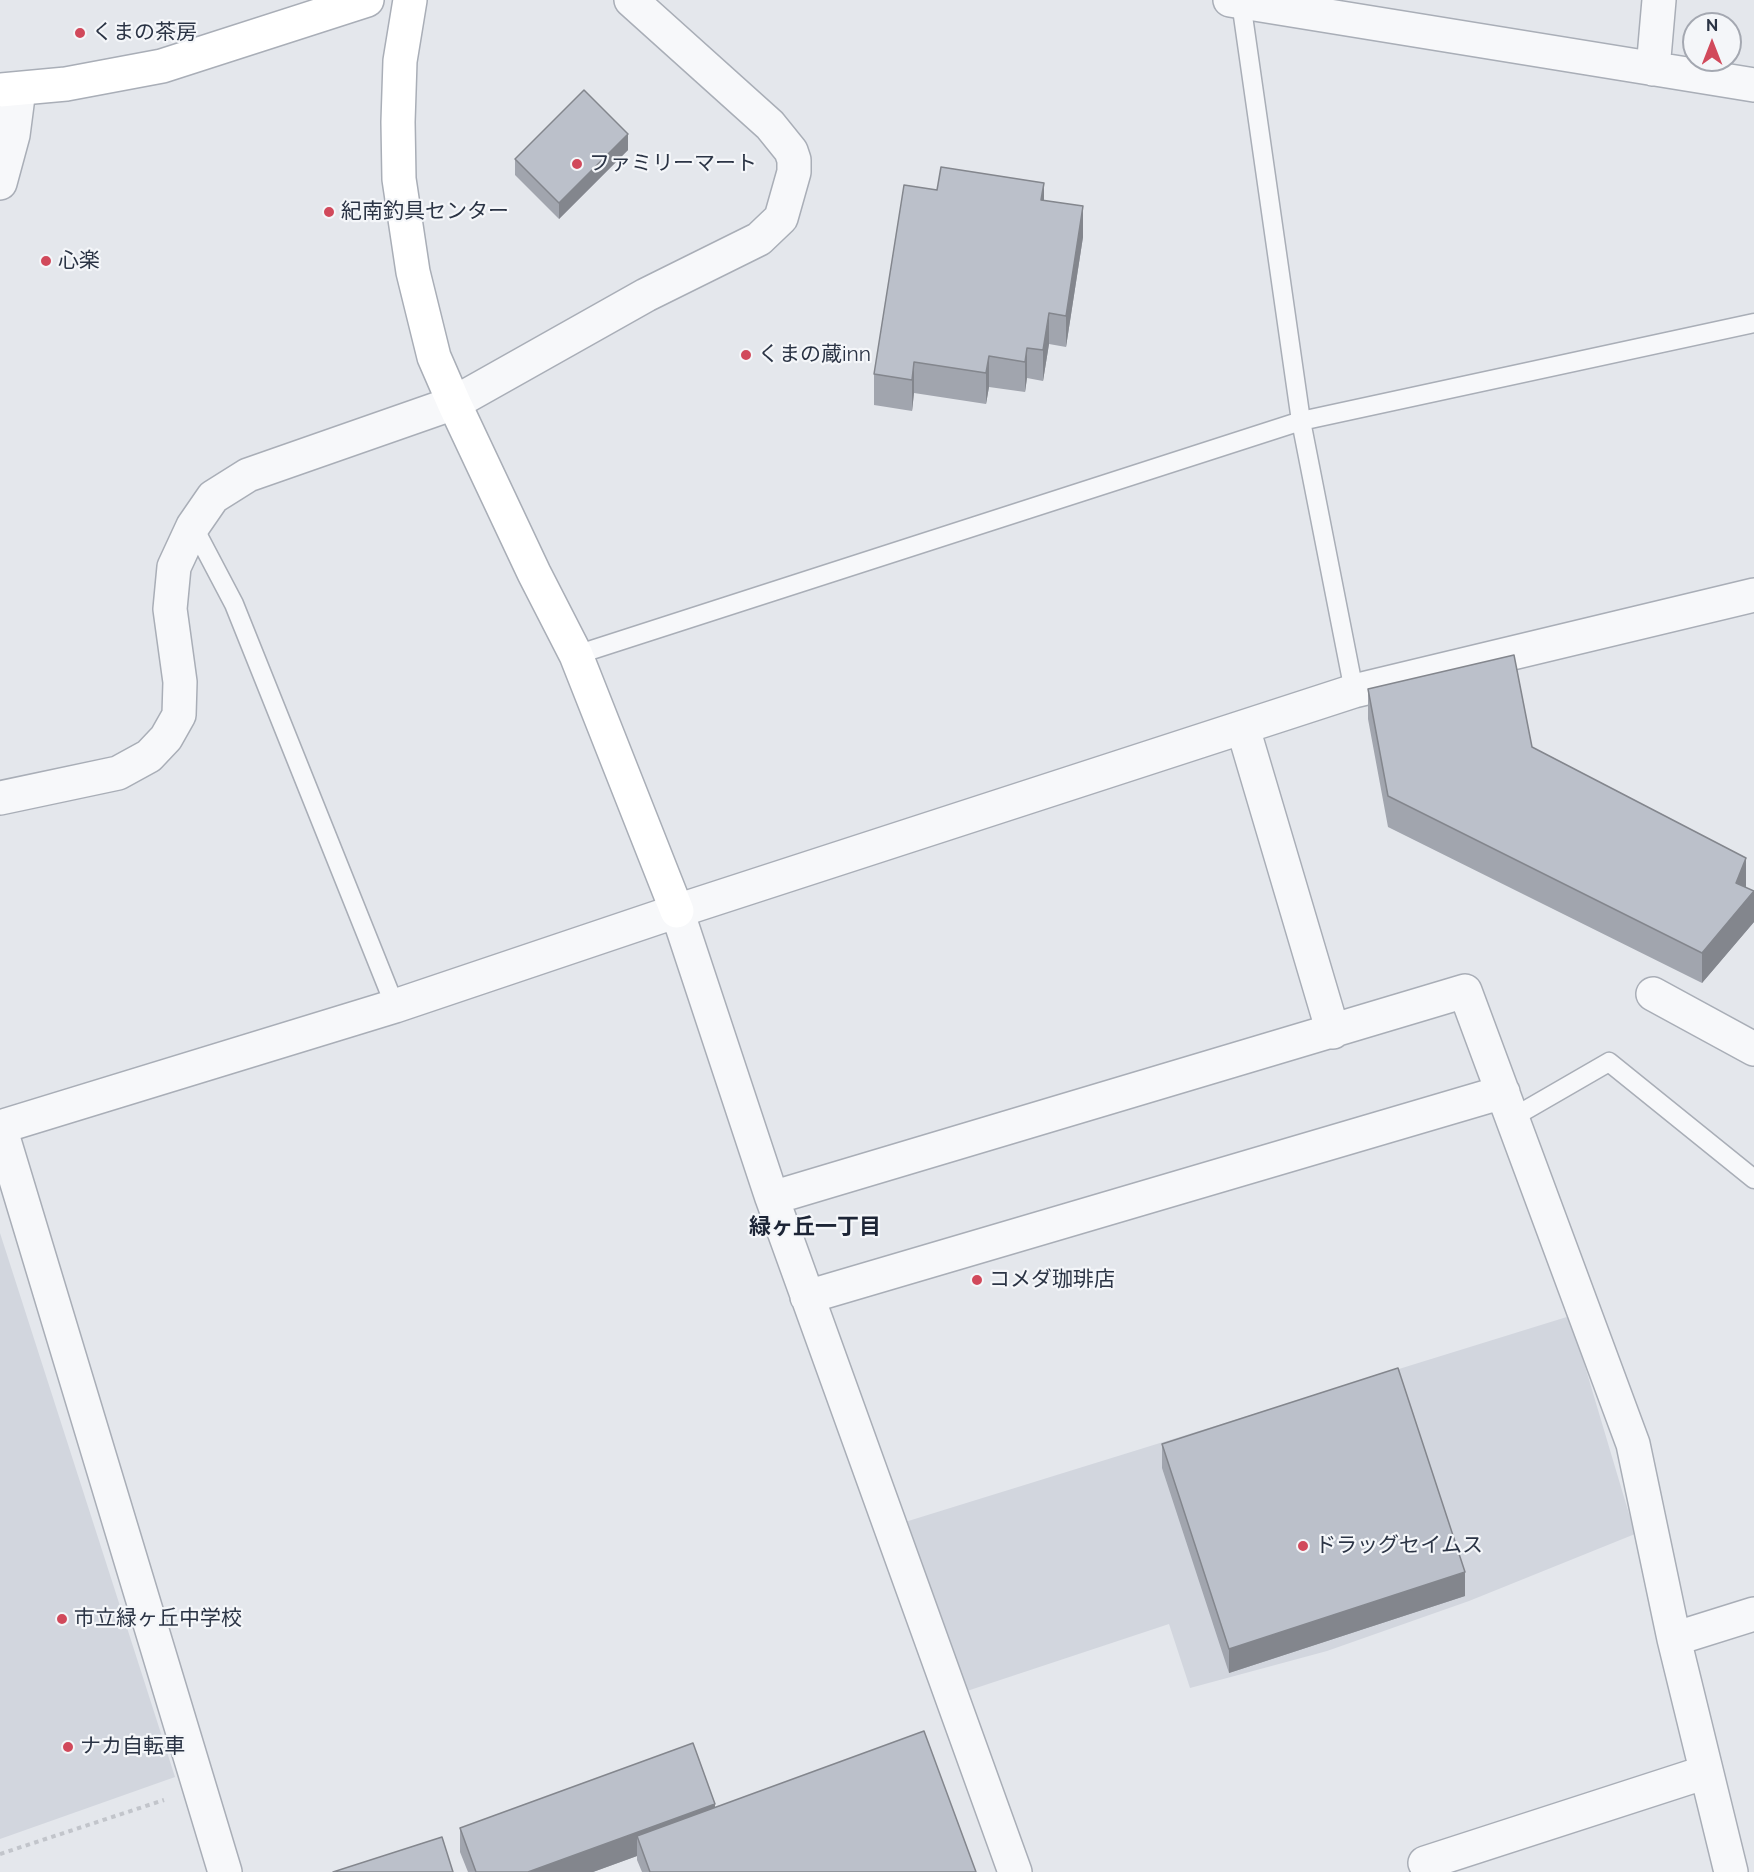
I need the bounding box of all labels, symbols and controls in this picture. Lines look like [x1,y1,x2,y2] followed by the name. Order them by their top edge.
[1682,12,1742,72] north arrow
[1706,16,1718,35] text: N
[92,20,197,46] place label: くまの茶房
[73,26,87,40] marker: くまの茶房
[589,151,757,177] place label: ファミリーマート
[570,157,584,171] marker: ファミリーマート
[341,199,509,225] place label: 紀南釣具センター
[322,205,336,219] marker: 紀南釣具センター
[58,248,100,274] place label: 心楽
[39,254,53,268] marker: 心楽
[758,342,871,368] place label: くまの蔵inn
[739,348,753,362] marker: くまの蔵inn
[749,1214,881,1240] district label: 緑ヶ丘一丁目
[989,1267,1115,1293] place label: コメダ珈琲店
[970,1273,984,1287] marker: コメダ珈琲店
[1315,1533,1483,1559] place label: ドラッグセイムス
[1296,1539,1310,1553] marker: ドラッグセイムス
[74,1606,242,1632] place label: 市立緑ヶ丘中学校
[55,1612,69,1626] marker: 市立緑ヶ丘中学校
[80,1734,185,1760] place label: ナカ自転車
[61,1740,75,1754] marker: ナカ自転車

